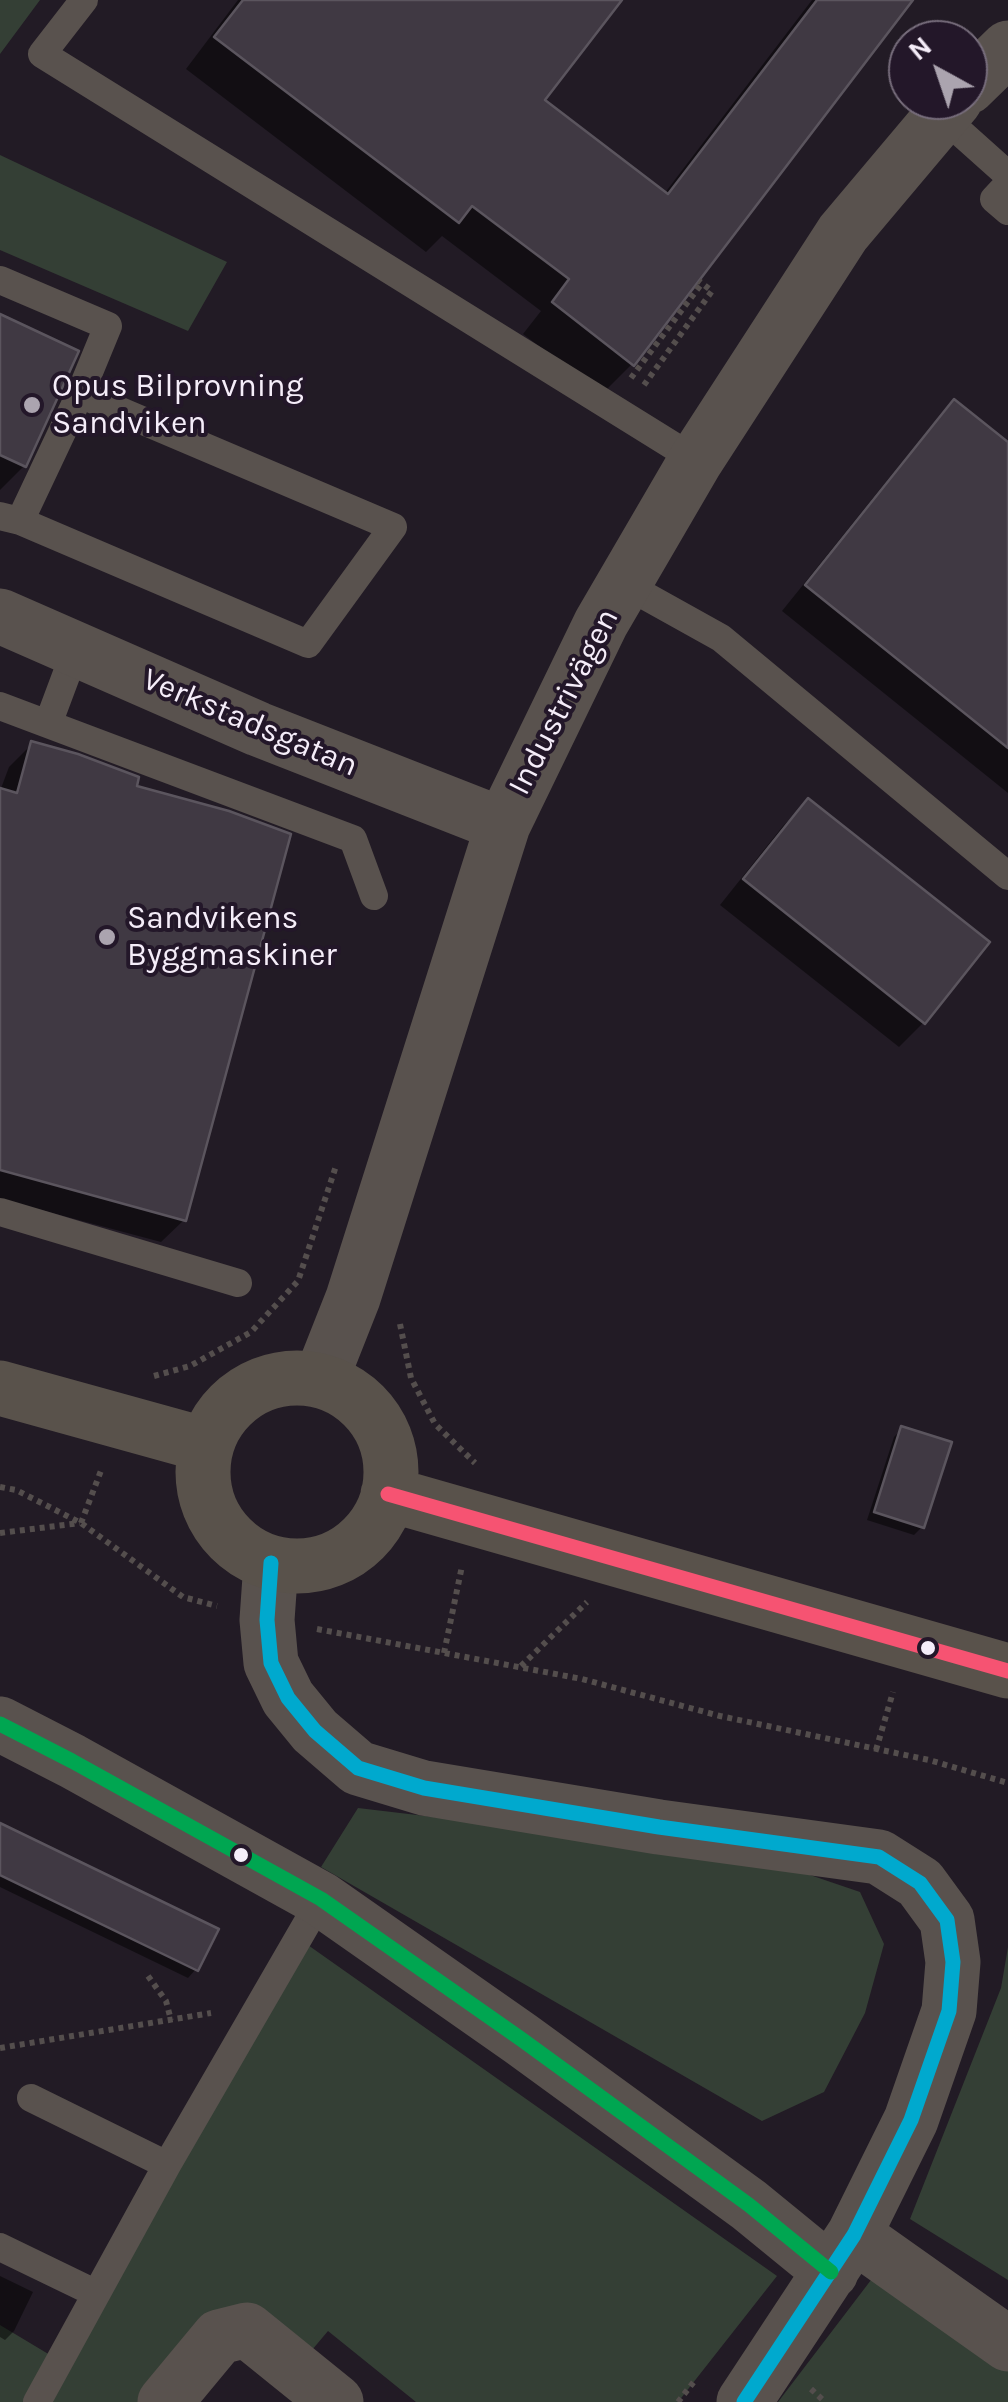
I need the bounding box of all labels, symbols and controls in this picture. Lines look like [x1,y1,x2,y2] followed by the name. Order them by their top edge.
[888,20,988,120] north arrow
[901,29,938,67] text: N
[52,368,304,443] place label: Opus Bilprovning Sandviken
[21,394,43,416] marker: Opus Bilprovning Sandviken
[501,602,627,802] street label: Industrivägen
[137,660,363,786] street label: Verkstadsgatan
[127,900,337,975] place label: Sandvikens Byggmaskiner
[96,926,118,948] marker: Sandvikens Byggmaskiner
[918,1638,938,1658] unlabelled marker
[231,1845,251,1865] unlabelled marker

